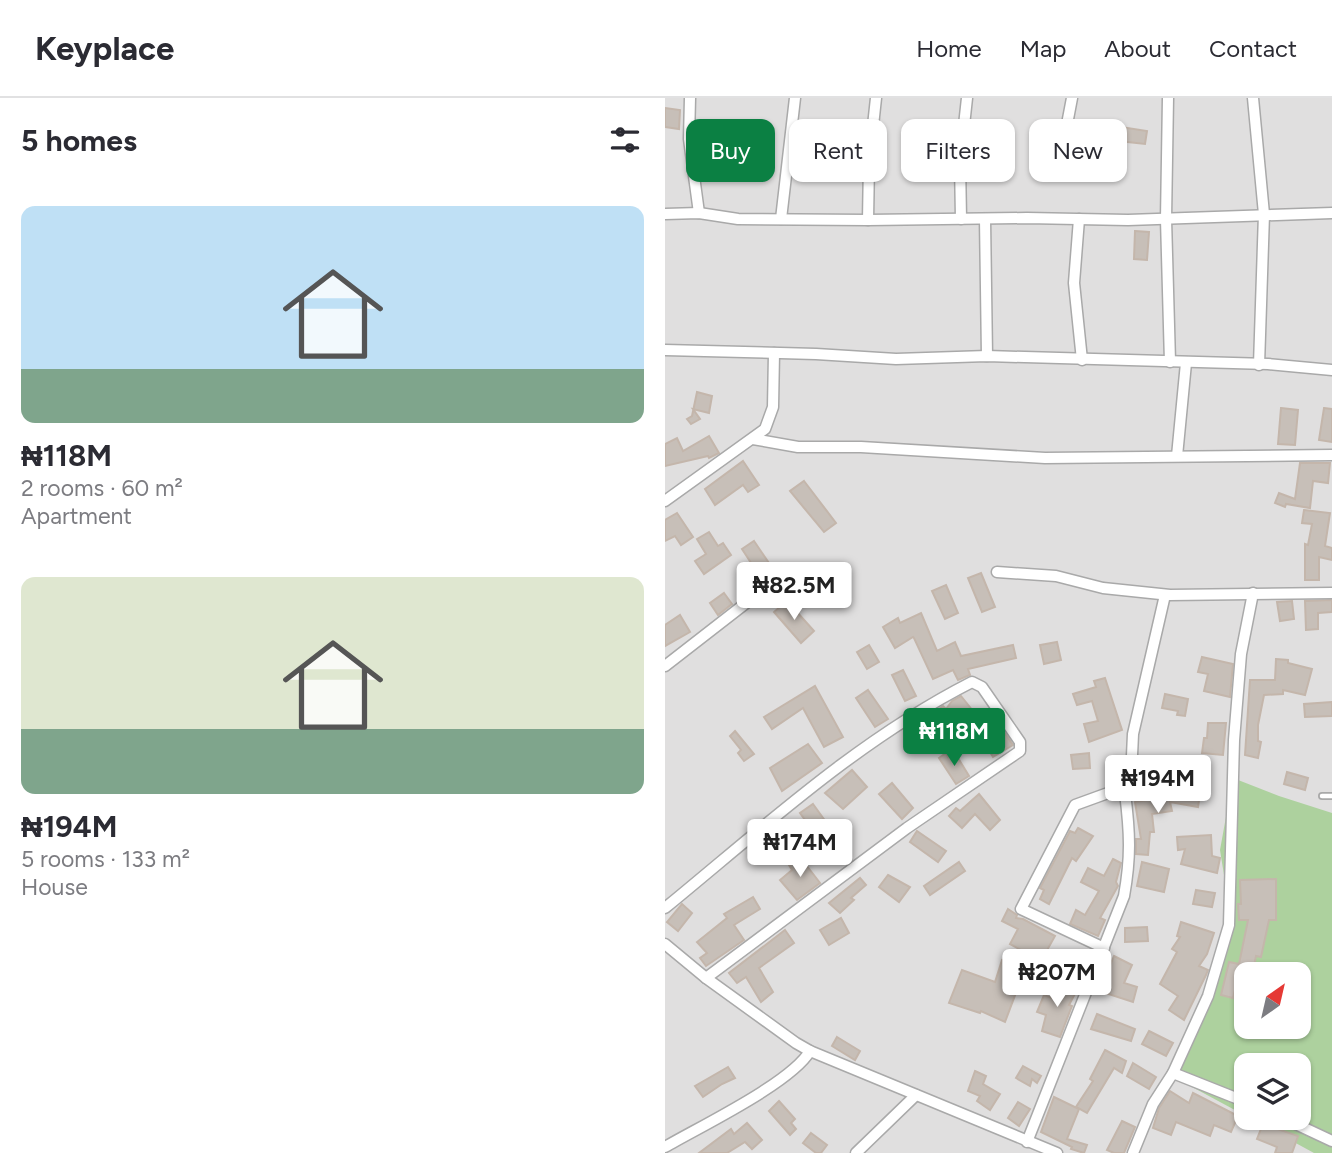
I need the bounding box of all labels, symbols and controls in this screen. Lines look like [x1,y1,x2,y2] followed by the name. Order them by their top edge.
[35,29,174,68] text: Keyplace
[916,34,982,63] text: Home
[1020,34,1066,63] text: Map
[1104,34,1171,63] text: About
[1209,34,1297,63] text: Contact
[686,119,775,182] chip: Buy
[789,119,887,182] chip: Rent
[901,119,1015,182] chip: Filters
[1029,119,1127,182] chip: New
[606,121,644,159] icon: filters
[21,122,137,159] text: 5 homes
[270,251,396,377] icon: home
[21,437,112,474] text: ₦118M
[21,474,183,502] text: 2 rooms · 60 m²
[21,502,132,530] text: Apartment
[737,562,851,622] pin: ₦82.5M
[753,571,835,599] text: ₦82.5M
[270,622,396,748] icon: home
[905,708,1003,768] pin: ₦118M
[919,717,989,745] text: ₦118M
[1109,756,1207,815] pin: ₦194M
[1121,764,1195,792] text: ₦194M
[21,808,117,845] text: ₦194M
[751,820,849,879] pin: ₦174M
[763,828,837,856] text: ₦174M
[21,845,190,873] text: 5 rooms · 133 m²
[21,873,88,901] text: House
[1008,950,1106,1009] pin: ₦207M
[1018,958,1096,986] text: ₦207M
[1234,962,1311,1040] north arrow
[1234,962,1311,1130] map controls
[1234,1053,1311,1130] button: layers

